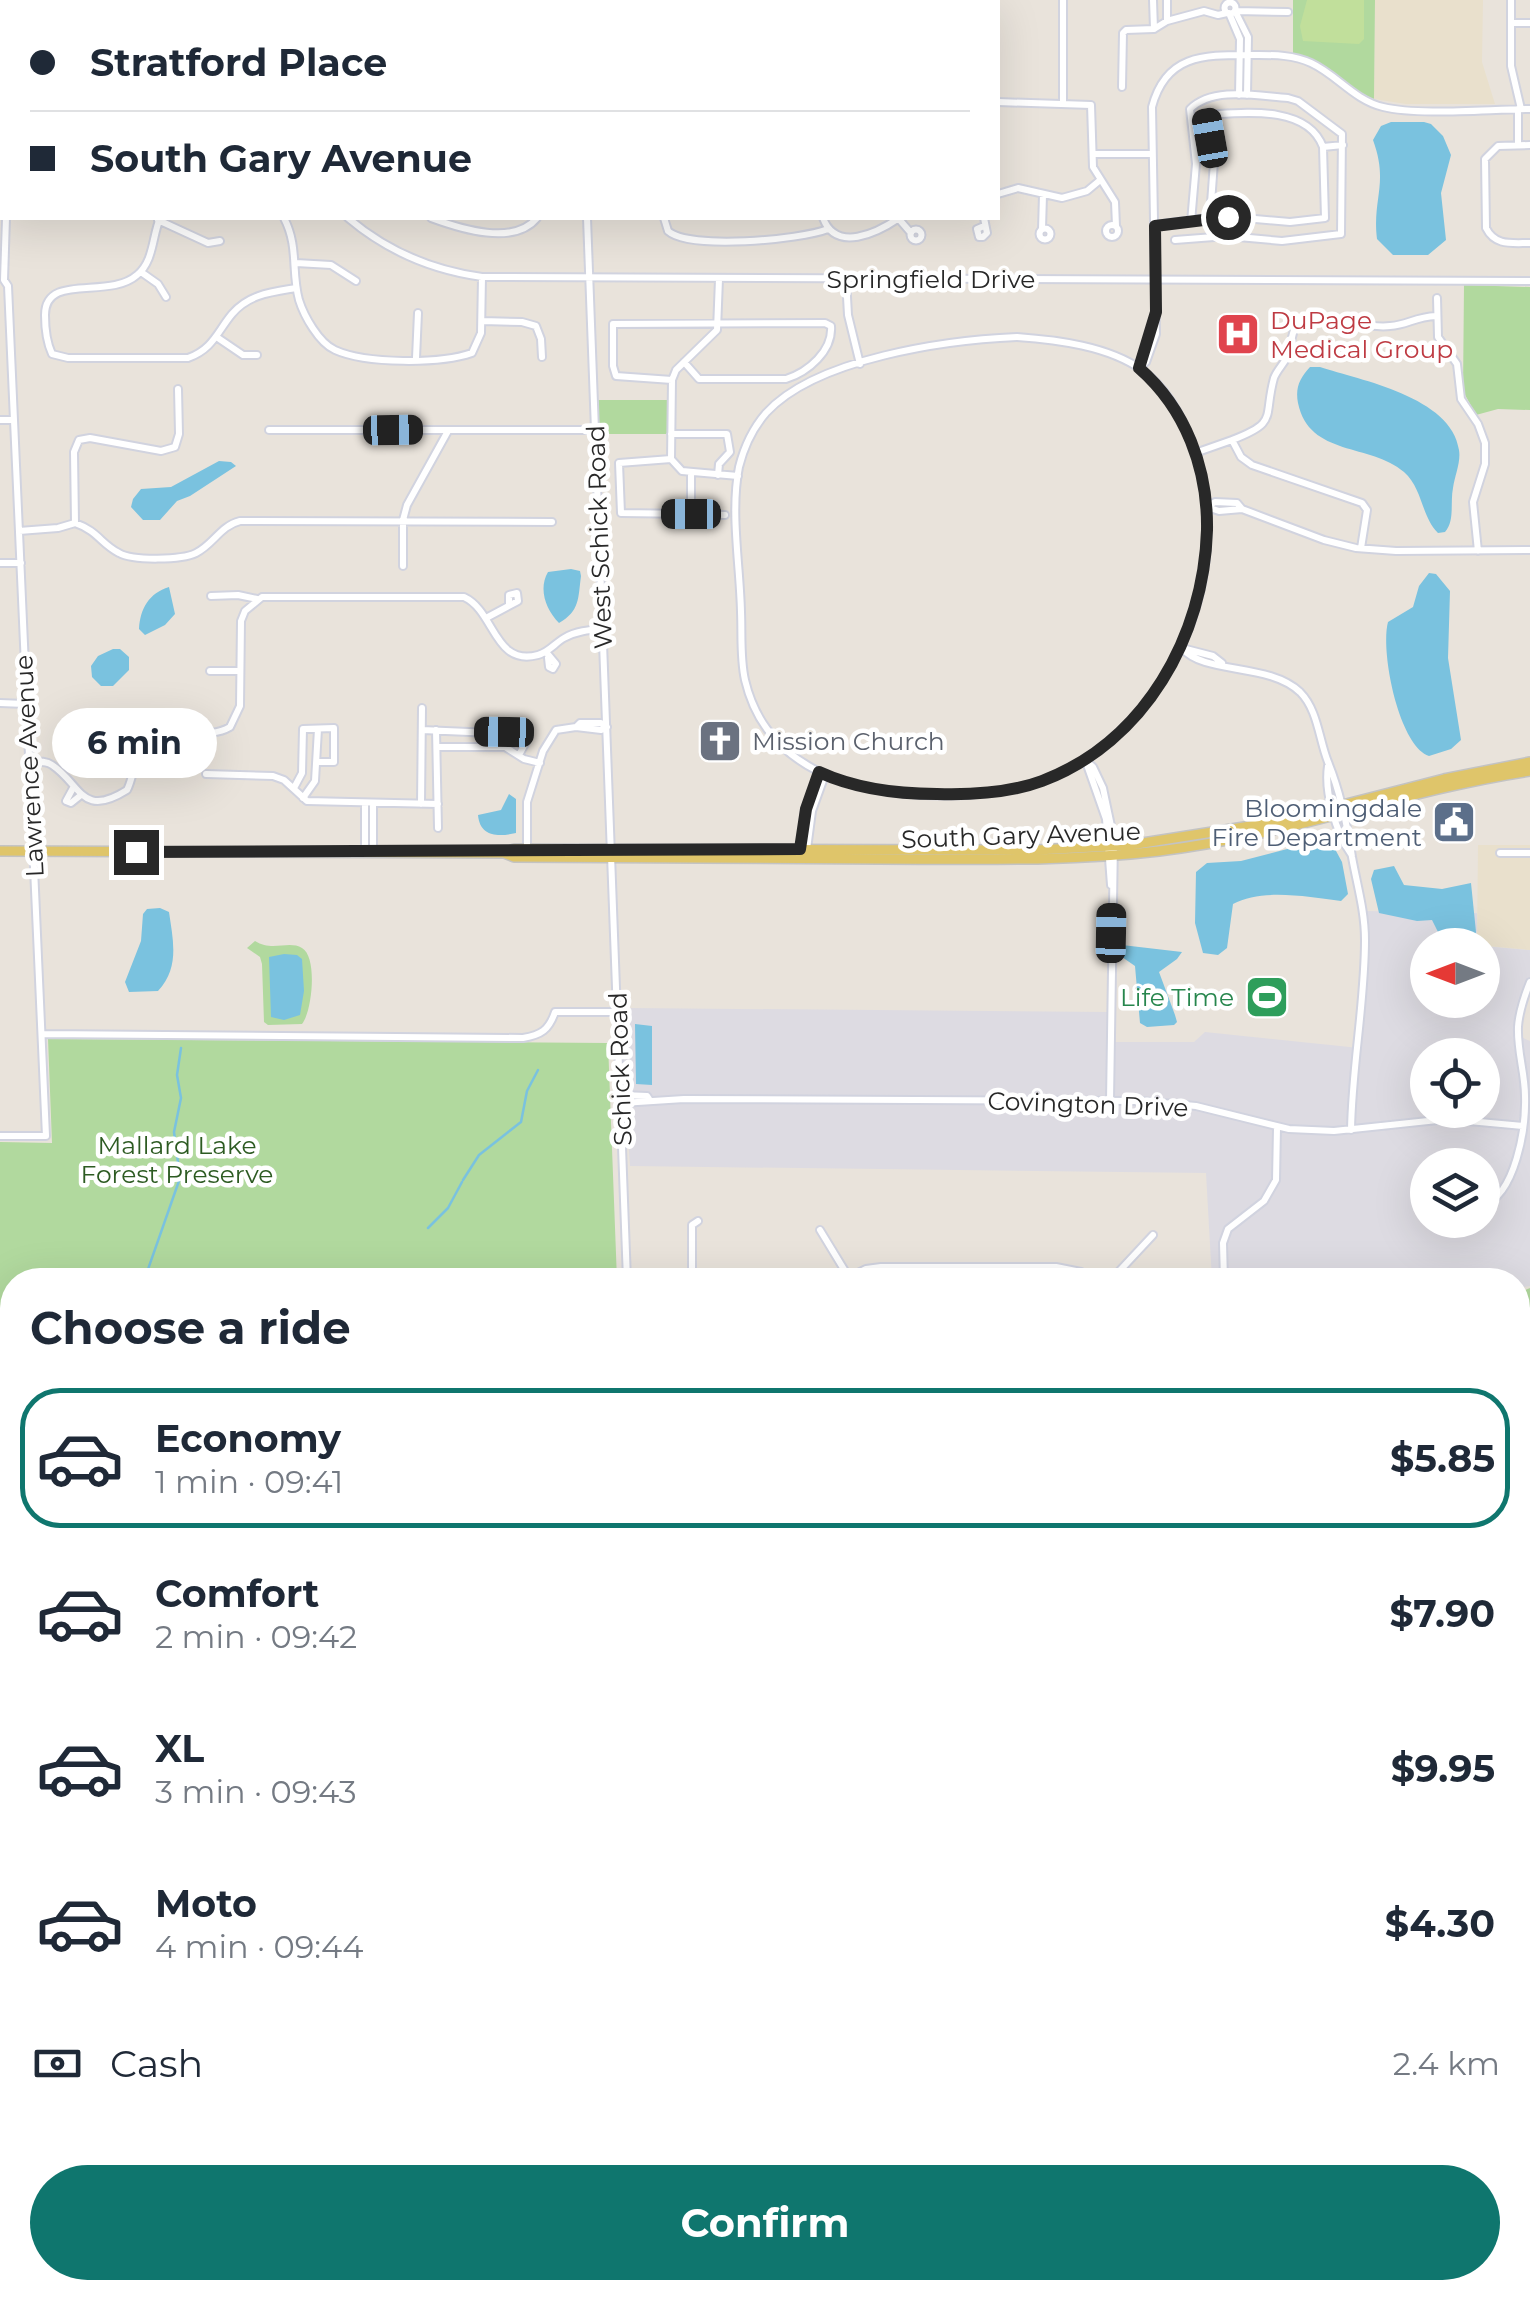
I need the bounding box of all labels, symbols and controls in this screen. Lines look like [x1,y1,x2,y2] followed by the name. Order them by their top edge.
[90,39,387,86] text: Stratford Place
[1190,106,1230,170] car
[90,135,472,182] text: South Gary Avenue
[1206,195,1251,240] route start
[827,264,1035,294] street label: Springfield Drive
[1270,305,1453,364] place label: DuPage Medical Group
[1215,311,1261,357] hospital icon: DuPage Medical Group
[363,414,423,446] car
[580,425,618,649] street label: West Schick Road
[661,499,721,529] car
[8,654,50,878] street label: Lawrence Avenue
[54,707,218,777] callout: 6 min
[474,716,534,748] car
[697,718,743,764] church icon: Mission Church
[87,723,182,762] text: 6 min
[752,726,945,756] place label: Mission Church
[1212,793,1422,852] place label: Bloomingdale Fire Department
[1431,799,1477,845] public building icon: Bloomingdale Fire Department
[901,816,1141,854] street label: South Gary Avenue
[114,830,159,875] route end
[1095,903,1127,963] car
[1410,928,1500,1018] north arrow
[1410,928,1500,1238] map controls
[1244,974,1290,1020] sports icon: Life Time
[1120,982,1234,1012] place label: Life Time
[602,992,638,1146] street label: Schick Road
[1410,1038,1500,1128] button: locate
[987,1086,1189,1122] street label: Covington Drive
[81,1130,273,1189] park label: Mallard Lake Forest Preserve
[1410,1148,1500,1238] button: layers
[30,1300,351,1355] text: Choose a ride
[35,1413,125,1503] icon: car
[155,1415,341,1462] text: Economy
[1390,1435,1495,1482] text: $5.85
[155,1462,343,1501] text: 1 min · 09:41
[35,1568,125,1658] icon: car
[155,1570,319,1617] text: Comfort
[1389,1590,1495,1637] text: $7.90
[155,1617,357,1656] text: 2 min · 09:42
[35,1723,125,1813] icon: car
[155,1725,204,1772] text: XL
[1391,1745,1495,1792] text: $9.95
[155,1772,357,1811] text: 3 min · 09:43
[35,1878,125,1968] icon: car
[155,1880,257,1927] text: Moto
[1385,1900,1495,1947] text: $4.30
[155,1927,363,1966] text: 4 min · 09:44
[30,2036,85,2091] icon: cash
[110,2040,203,2087] text: Cash
[1393,2044,1500,2083] text: 2.4 km
[30,2165,1500,2280] button: Confirm

